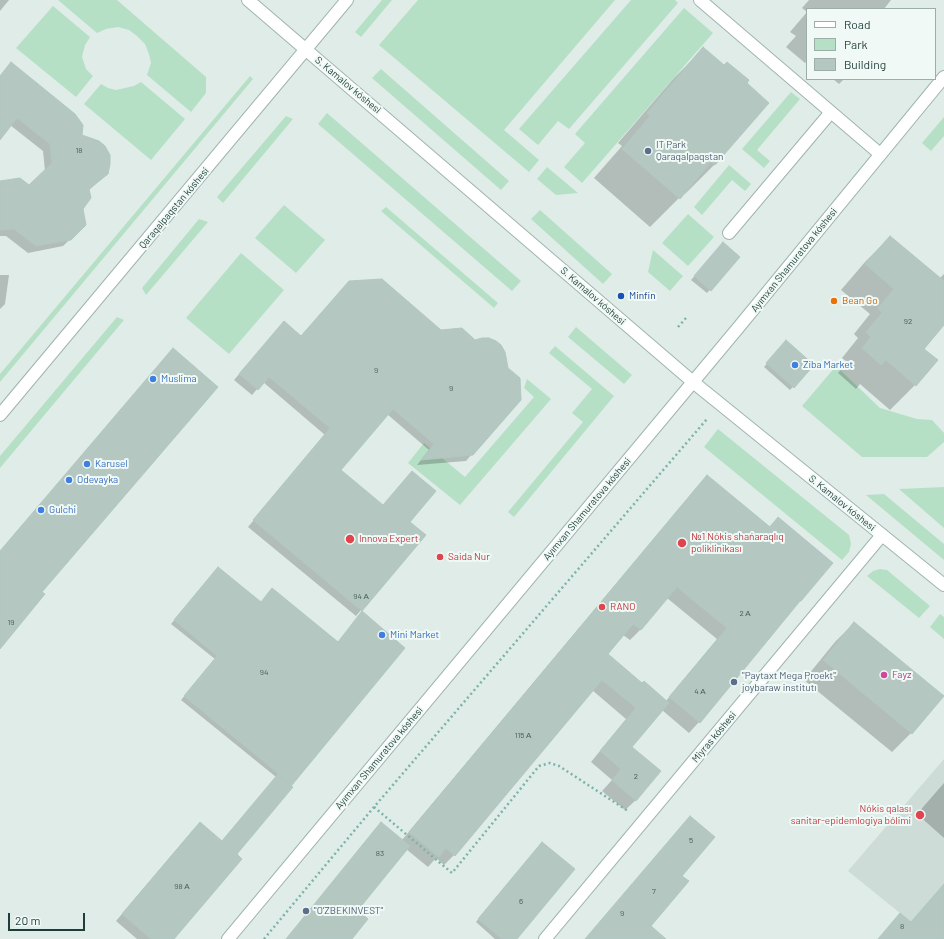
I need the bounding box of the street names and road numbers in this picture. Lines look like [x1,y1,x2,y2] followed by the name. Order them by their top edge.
[313,54,383,116] street label: S. Kamalov kóshesi
[136,165,212,251] street label: Qaraqalpaqstan kóshesi
[748,206,840,314] street label: Ayımxan Shamuratova kóshesi
[558,264,628,328] street label: S. Kamalov kóshesi
[541,455,633,563] street label: Ayımxan Shamuratova kóshesi
[806,472,878,534] street label: S. Kamalov kóshesi
[333,704,425,812] street label: Ayımxan Shamuratova kóshesi
[689,709,739,765] street label: Miyras kóshesi

